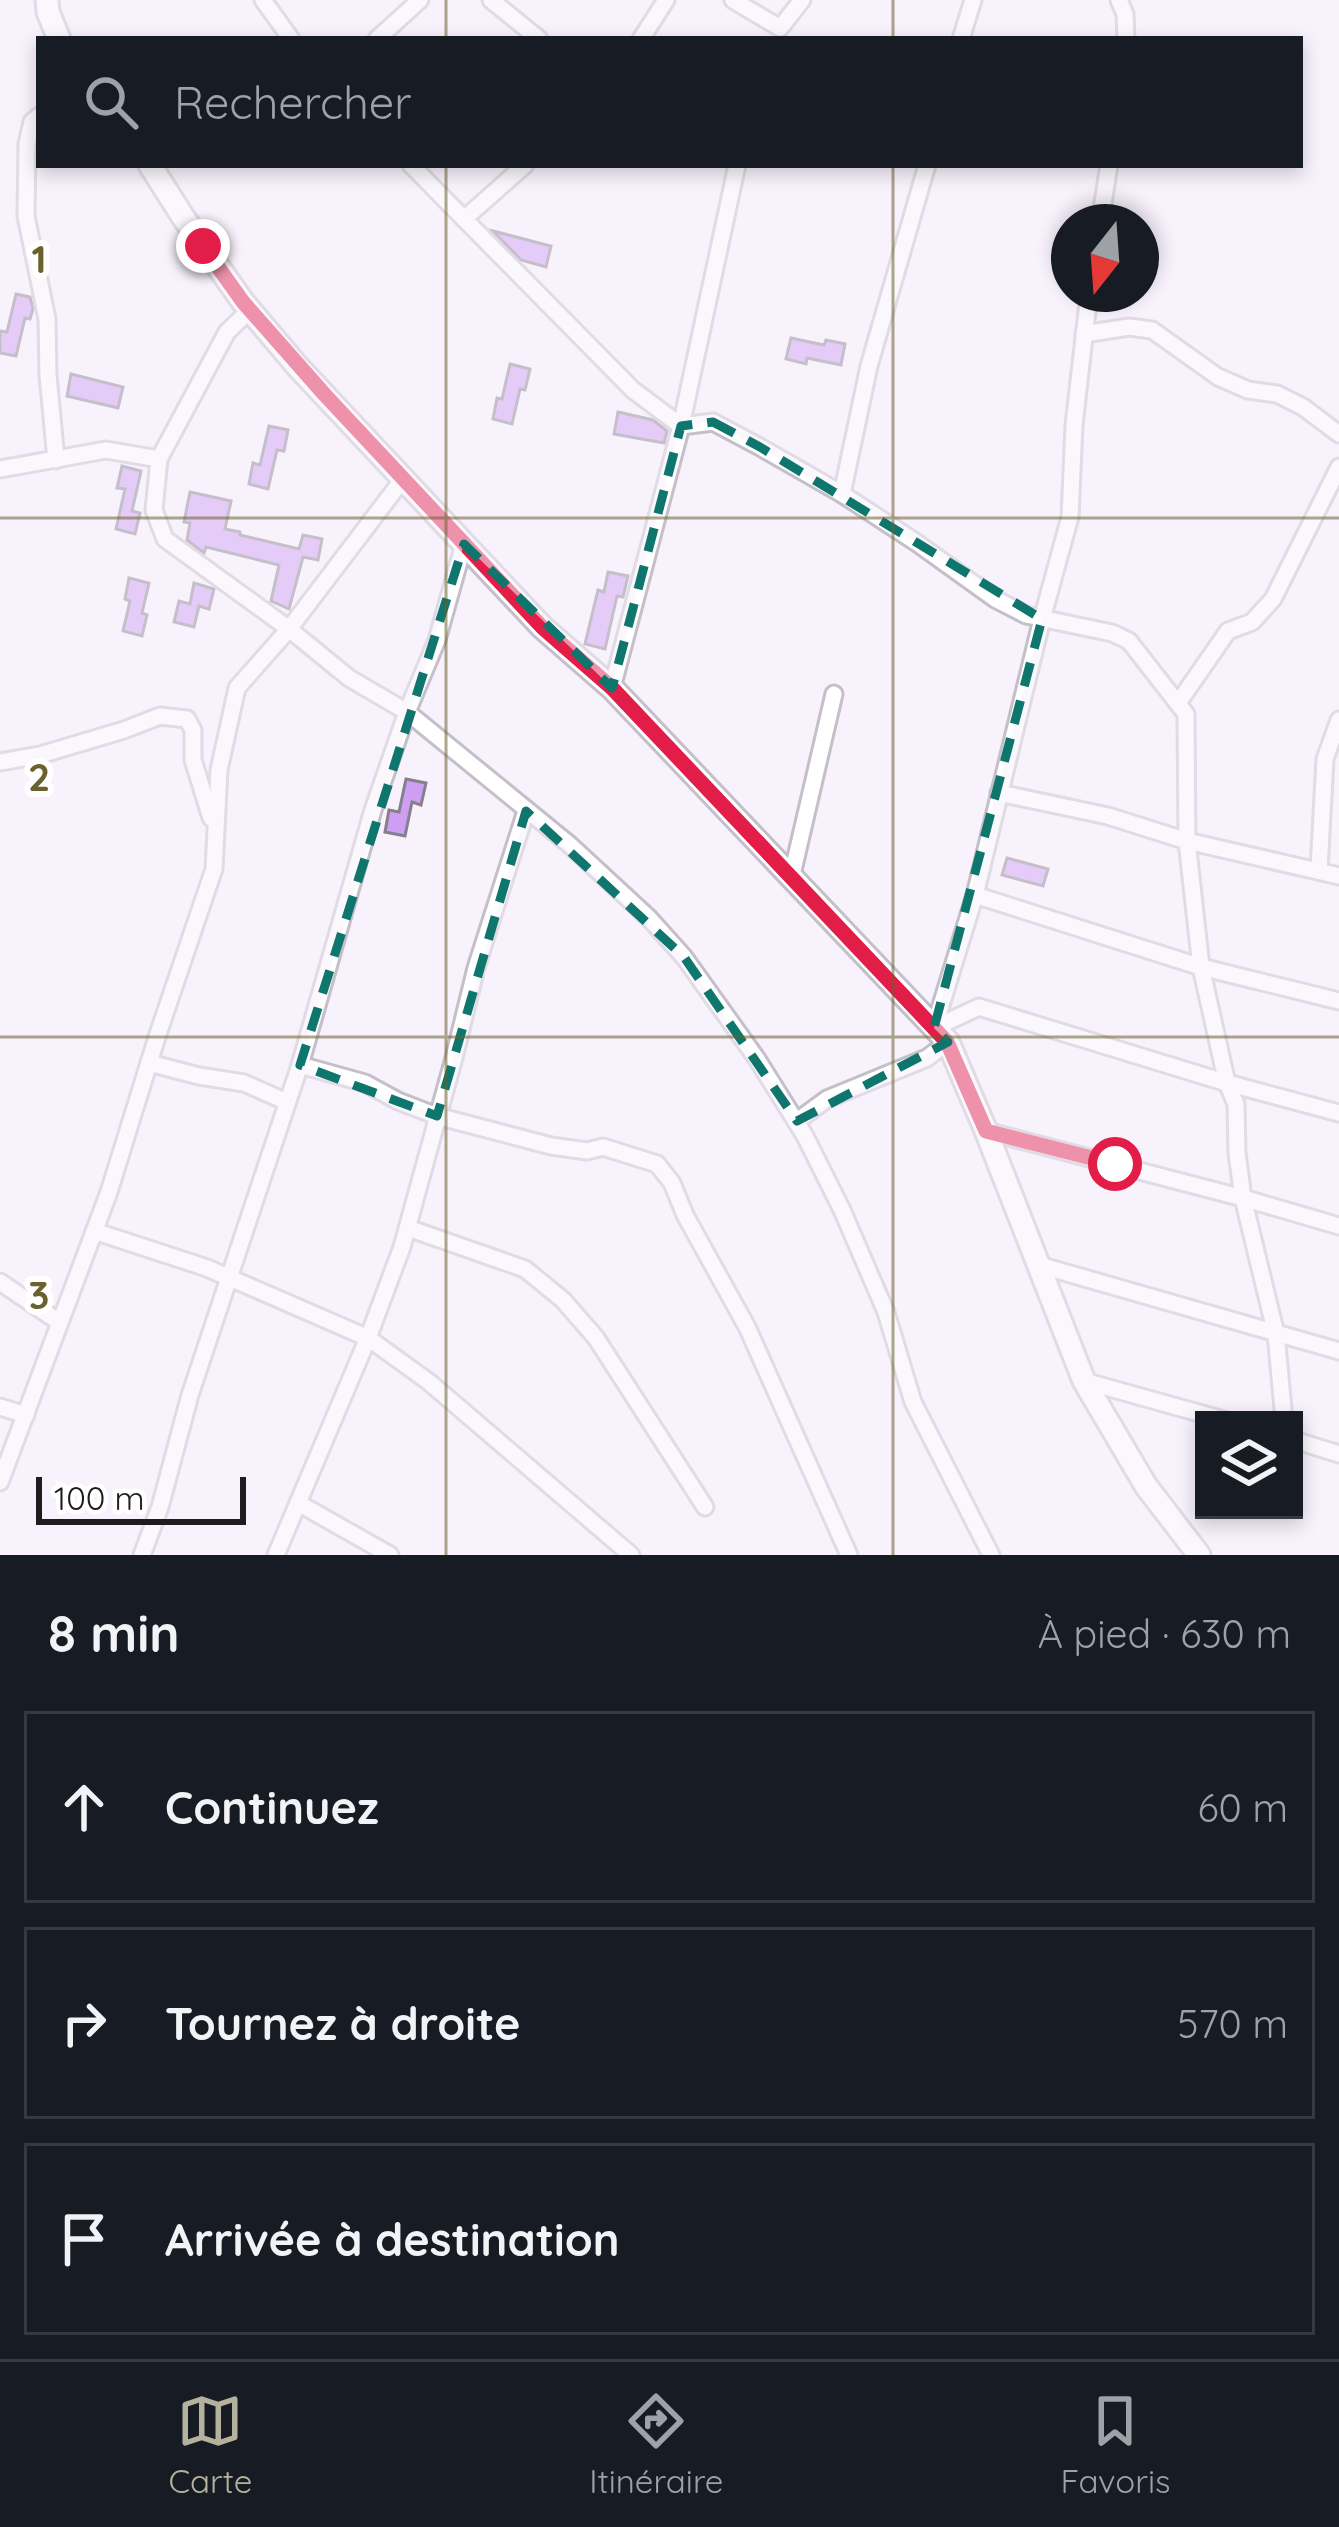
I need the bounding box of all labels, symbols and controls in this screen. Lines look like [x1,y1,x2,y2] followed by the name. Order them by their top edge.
[36,36,1303,168] search box
[78,69,144,135] icon: search
[174,74,412,130] text: Rechercher
[1051,204,1159,312] north arrow
[176,219,230,273] route end
[31,234,47,283] text: 1
[28,752,50,801] text: 2
[1088,1137,1142,1191] route start
[29,1270,49,1319] text: 3
[1195,1411,1303,1519] map controls
[1195,1411,1303,1519] button: layers
[36,1471,246,1524] scale bar
[54,1477,145,1518] text: 100 m
[48,1601,180,1665] text: 8 min
[1038,1609,1291,1658] text: À pied · 630 m
[51,1774,117,1840] icon: ahead
[165,1779,379,1835] text: Continuez
[1198,1783,1288,1832] text: 60 m
[51,1990,117,2056] icon: right
[165,1995,521,2051] text: Tournez à droite
[1177,1999,1288,2048] text: 570 m
[51,2206,117,2272] icon: arrive
[165,2211,620,2267] text: Arrivée à destination
[168,2388,252,2501] tab: Carte
[589,2388,724,2501] tab: Itinéraire
[1060,2388,1171,2501] tab: Favoris

